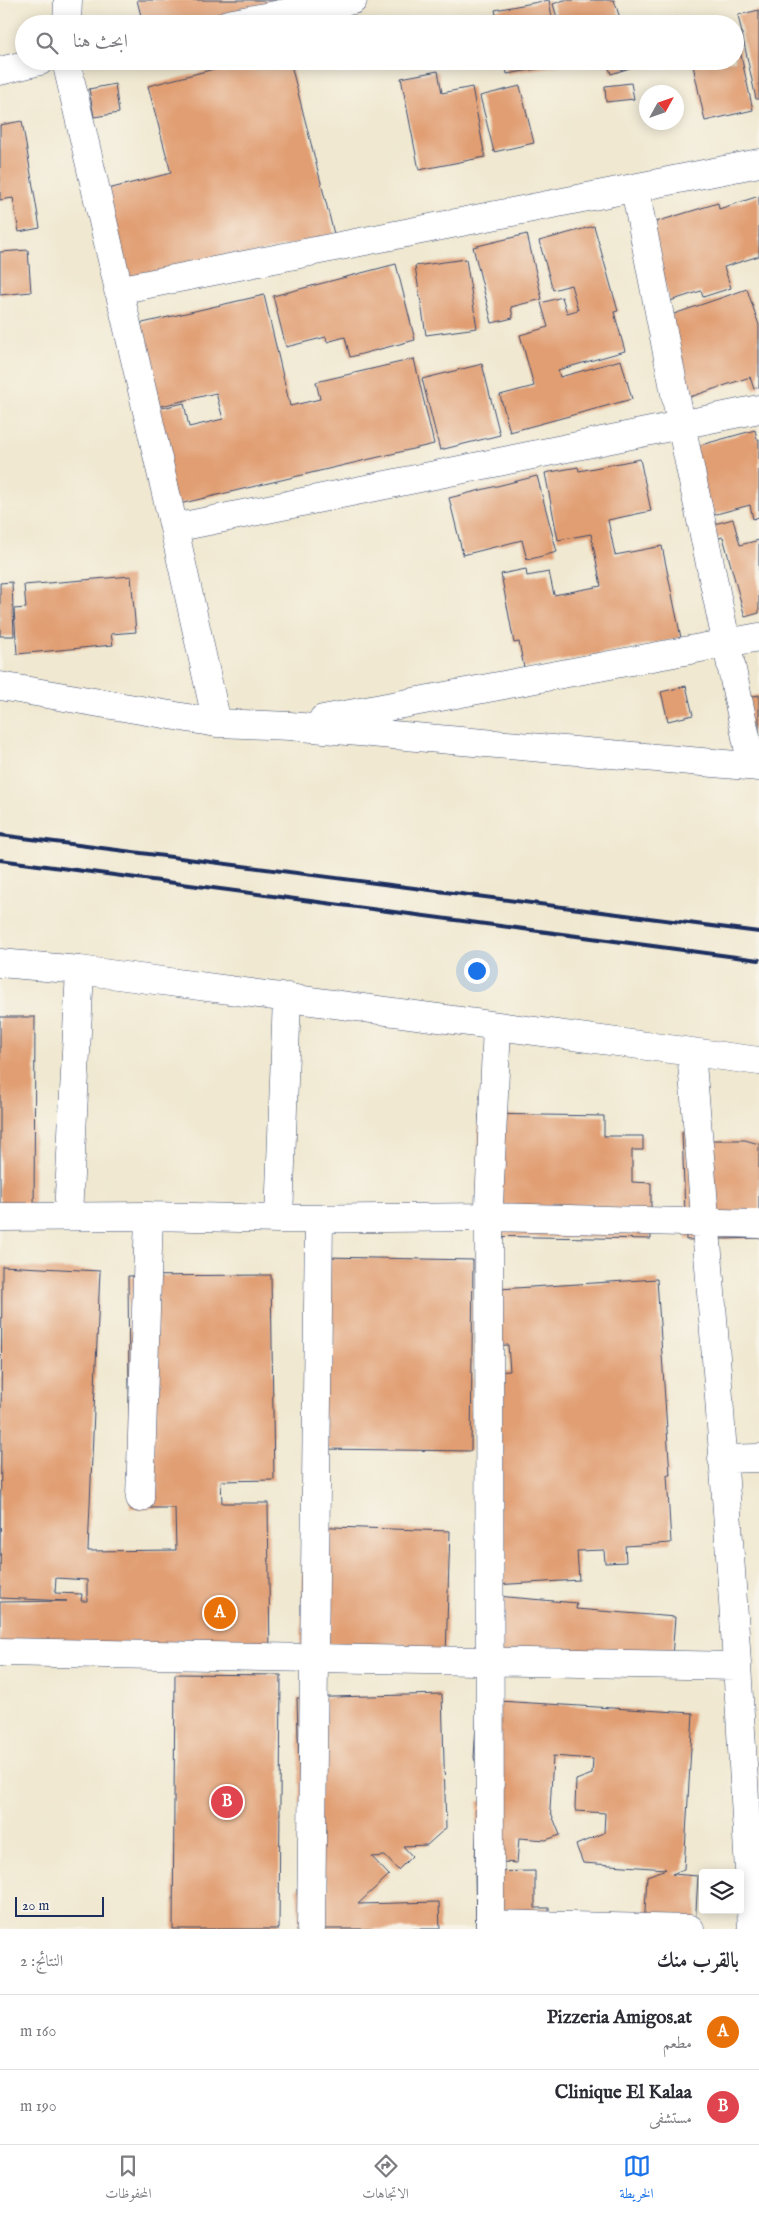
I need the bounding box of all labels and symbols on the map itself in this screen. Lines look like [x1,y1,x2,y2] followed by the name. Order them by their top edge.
[639,85,684,130] north arrow
[464,958,490,984] your location
[204,1594,236,1632] pin: A
[211,1783,243,1821] pin: B
[15,1894,104,1917] scale bar

